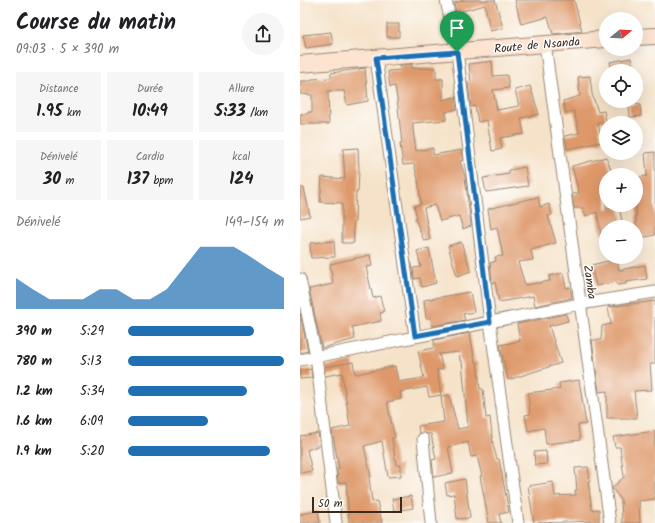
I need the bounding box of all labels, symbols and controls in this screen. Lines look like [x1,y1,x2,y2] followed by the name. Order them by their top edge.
[16,6,176,41] text: Course du matin
[440,11,474,52] pin
[599,12,643,56] north arrow
[599,12,643,264] map controls
[242,13,284,55] button: share
[446,17,468,39] icon: arrive
[493,32,581,59] street label: Route de Nsanda
[16,39,119,60] text: 09:03 · 5 × 390 m
[599,64,643,108] button: locate
[39,80,78,98] text: Distance
[137,80,163,98] text: Durée
[228,80,254,98] text: Allure
[36,98,63,125] text: 1.95
[132,98,168,125] text: 10:49
[215,98,246,125] text: 5:33
[63,104,81,122] text: km
[246,104,268,122] text: /km
[599,116,643,160] button: layers
[40,148,77,166] text: Dénivelé
[136,148,164,166] text: Cardio
[232,148,250,166] text: kcal
[43,166,61,193] text: 30
[127,166,149,193] text: 137
[229,166,253,193] text: 124
[599,168,643,212] button: +
[61,172,74,190] text: m
[149,172,173,190] text: bpm
[16,212,60,233] text: Dénivelé
[225,212,284,233] text: 149–154 m
[599,220,643,264] button: −
[578,264,601,301] street label: Zamba
[16,321,52,342] text: 390 m
[80,321,104,342] text: 5:29
[16,351,52,372] text: 780 m
[80,351,102,372] text: 5:13
[16,381,53,402] text: 1.2 km
[80,381,105,402] text: 5:34
[16,411,52,432] text: 1.6 km
[80,411,103,432] text: 6:09
[16,441,52,462] text: 1.9 km
[80,441,104,462] text: 5:20
[312,495,402,514] scale bar
[318,495,343,513] text: 50 m

